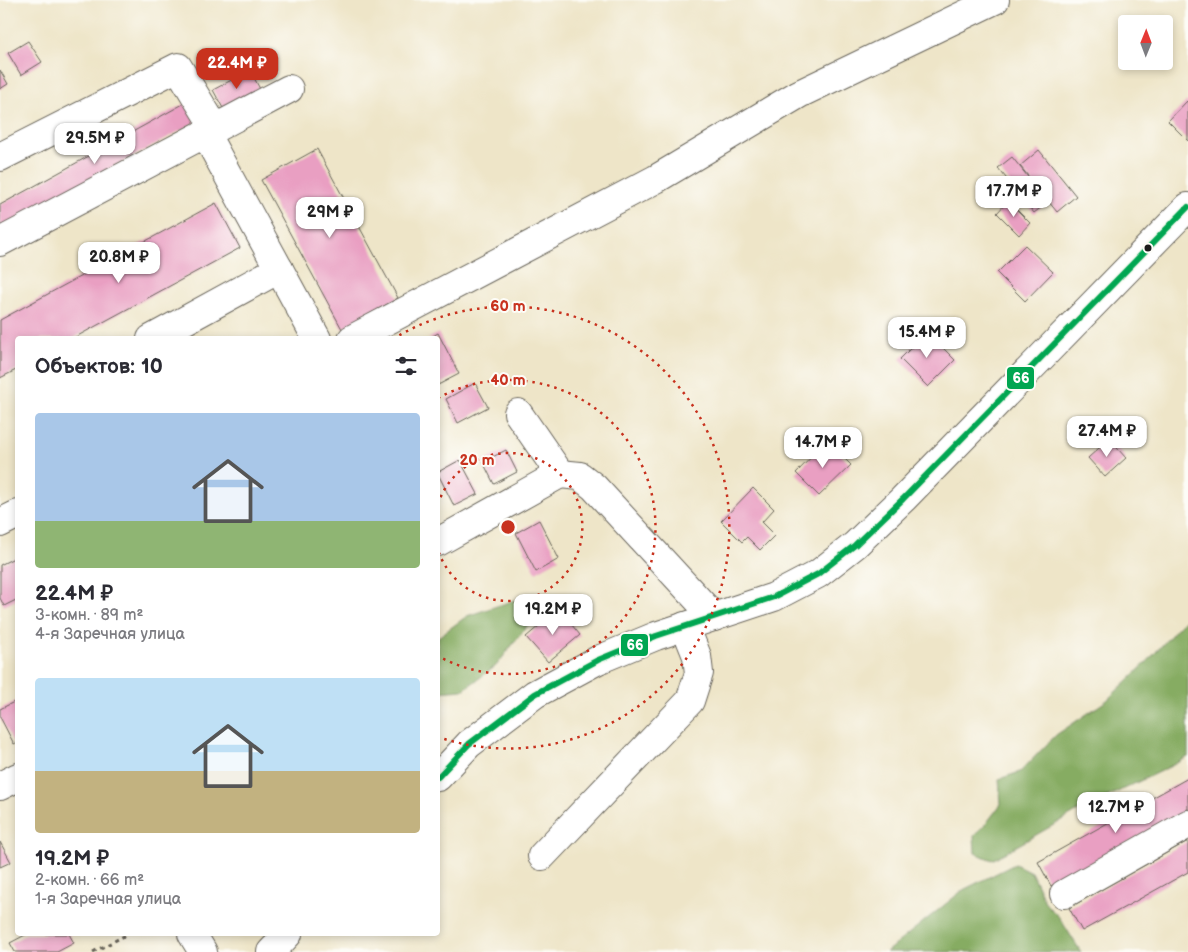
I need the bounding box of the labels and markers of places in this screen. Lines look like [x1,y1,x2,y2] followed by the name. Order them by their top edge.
[191,48,283,90] pin: 22.4M ₽
[49,122,141,165] pin: 29.5M ₽
[968,176,1060,218] pin: 17.7M ₽
[295,196,365,239] pin: 29M ₽
[73,242,165,284] pin: 20.8M ₽
[1143,243,1153,253] unlabelled marker
[881,316,973,359] pin: 15.4M ₽
[1061,416,1153,458] pin: 27.4M ₽
[777,426,869,469] pin: 14.7M ₽
[499,518,517,536] centre of rings
[507,594,599,636] pin: 19.2M ₽
[1070,792,1162,834] pin: 12.7M ₽

